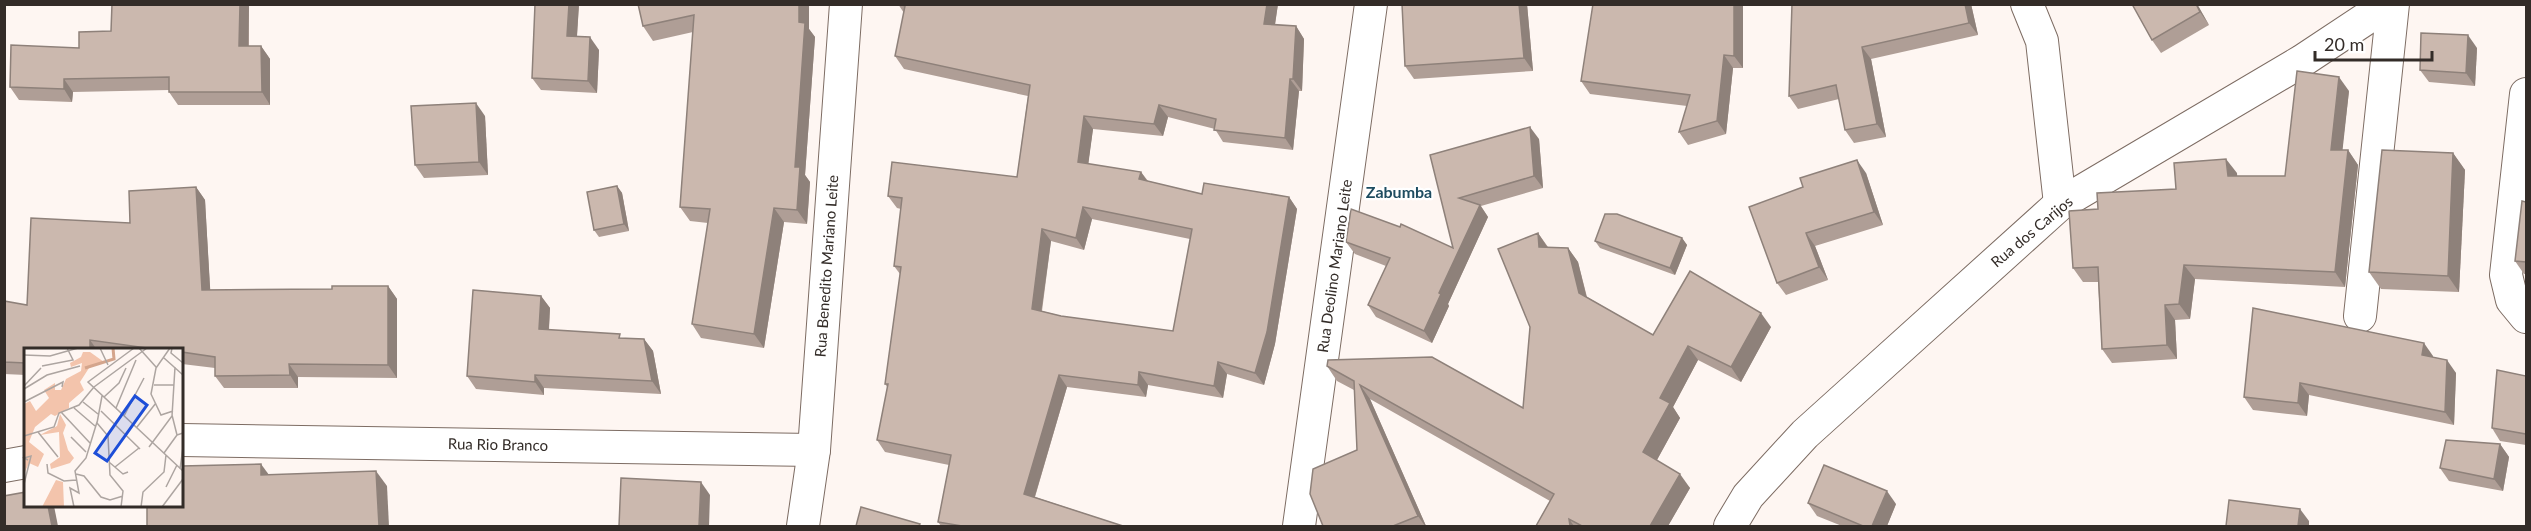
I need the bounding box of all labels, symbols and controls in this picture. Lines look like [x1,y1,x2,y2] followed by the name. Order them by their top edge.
[2315,24,2432,62] scale bar
[2324,33,2364,55] text: 20 m
[811,174,841,358] street label: Rua Benedito Mariano Leite
[1313,178,1355,354] street label: Rua Deolino Mariano Leite
[1366,182,1432,201] district label: Zabumba
[1987,192,2076,271] street label: Rua dos Carijos
[24,348,183,507] inset map
[448,434,548,454] street label: Rua Rio Branco

